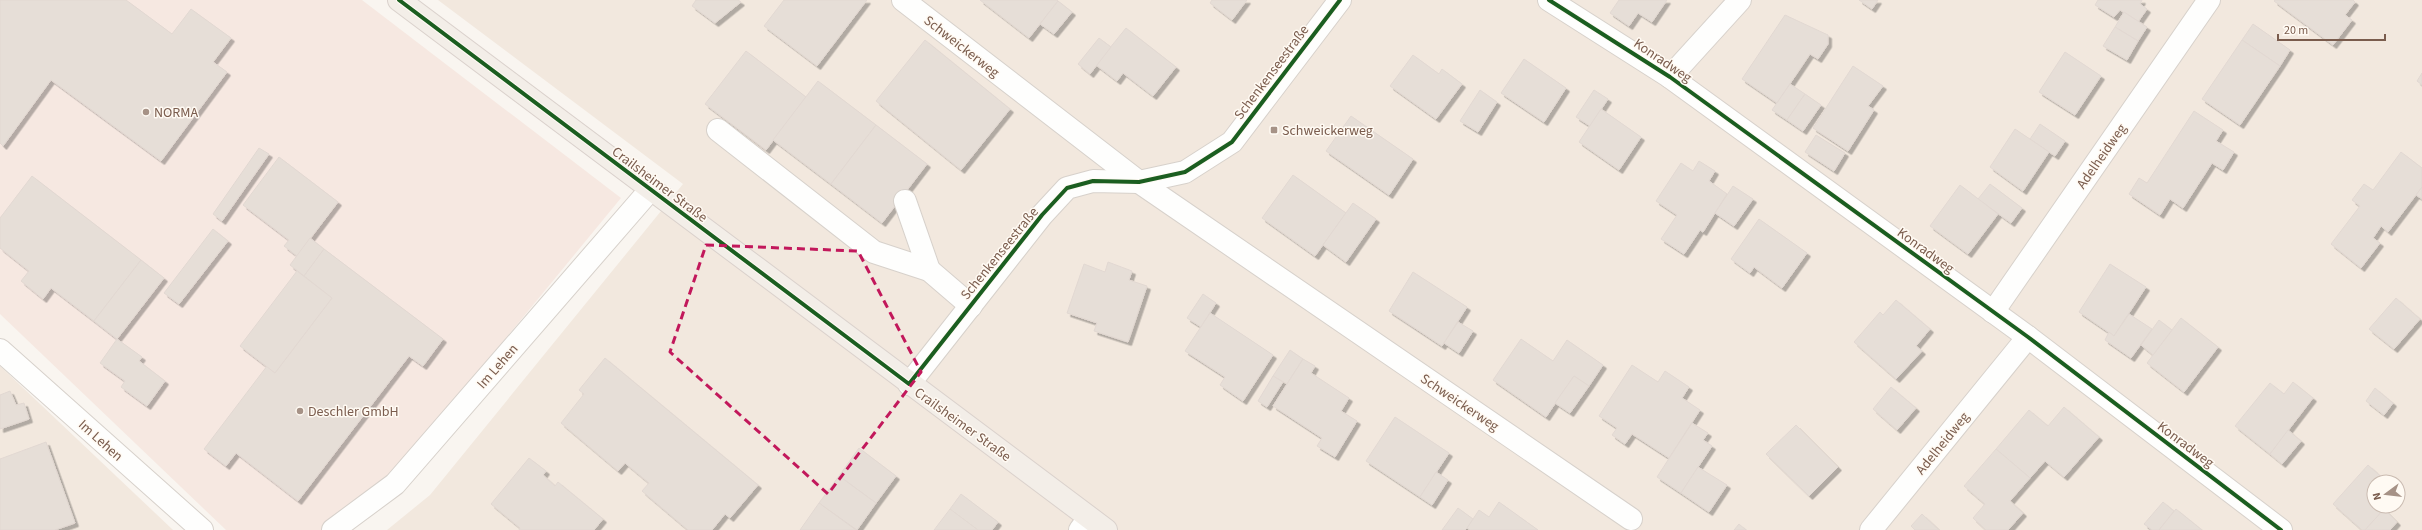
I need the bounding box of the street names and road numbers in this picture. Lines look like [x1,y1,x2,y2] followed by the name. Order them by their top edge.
[919,11,1003,83] street label: Schweickerweg
[1229,21,1314,124] street label: Schenkenseestraße
[1629,34,1696,88] street label: Konradweg
[2072,120,2132,193] street label: Adelheidweg
[607,142,711,227] street label: Crailsheimer Straße
[956,203,1043,304] street label: Schenkenseestraße
[1893,223,1958,278] street label: Konradweg
[473,340,523,394] street label: Im Lehen
[1416,369,1503,437] street label: Schweickerweg
[910,383,1015,467] street label: Crailsheimer Straße
[1911,408,1974,479] street label: Adelheidweg
[74,415,127,466] street label: Im Lehen
[2153,417,2218,473] street label: Konradweg

